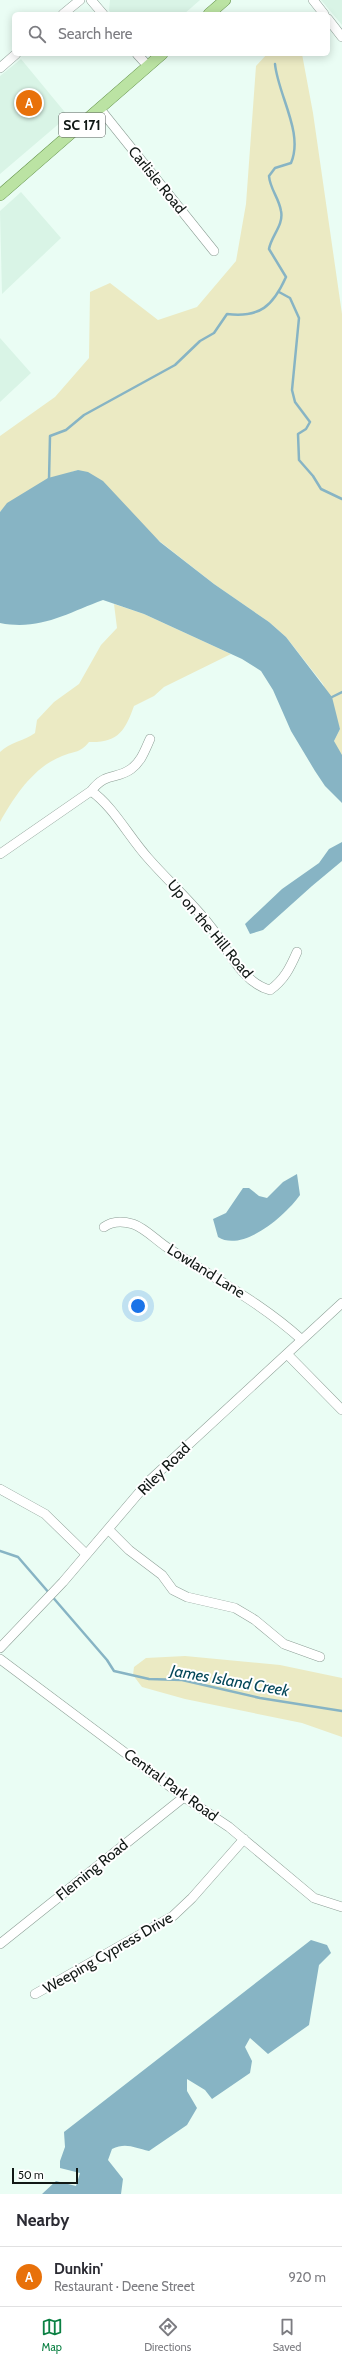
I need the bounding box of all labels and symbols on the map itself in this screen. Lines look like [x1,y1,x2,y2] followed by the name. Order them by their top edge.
[16,88,42,118] pin: A
[59,113,105,137] road number: SC 171
[124,143,190,217] street label: Carlisle Road
[163,876,257,982] street label: Up on the Hill Road
[164,1240,248,1302] street label: Lowland Lane
[128,1296,148,1316] your location
[134,1439,194,1499] street label: Riley Road
[167,1660,292,1700] water label: James Island Creek
[121,1745,221,1825] street label: Central Park Road
[52,1836,132,1904] street label: Fleming Road
[40,1908,176,1997] street label: Weeping Cypress Drive
[12,2166,78,2185] scale bar

